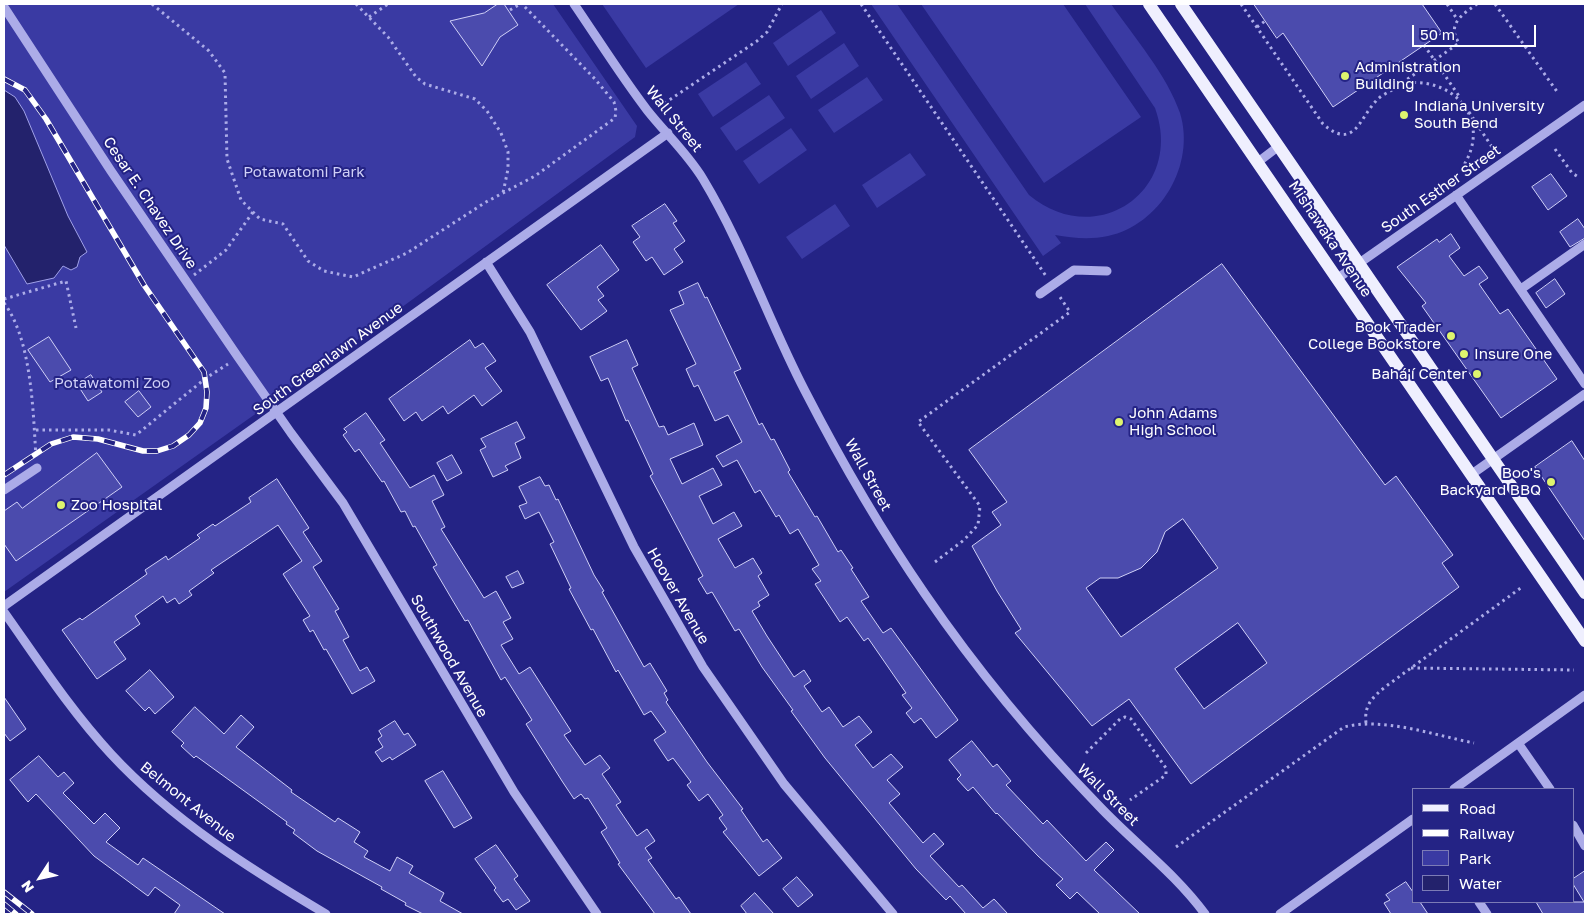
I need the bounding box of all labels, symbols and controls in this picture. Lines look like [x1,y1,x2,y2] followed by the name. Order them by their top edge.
[1414,15,1538,47] scale bar
[1420,25,1455,43] text: 50 m
[1355,58,1461,93] place label: Administration Building
[1339,70,1351,82] marker: Administration Building
[642,82,706,156] street label: Wall Street
[1414,97,1545,132] place label: Indiana University South Bend
[1398,109,1410,121] marker: Indiana University South Bend
[99,134,201,272] street label: Cesar E. Chavez Drive
[1378,141,1504,237] street label: South Esther Street
[243,163,365,181] park label: Potawatomi Park
[1284,177,1376,301] street label: Mishawaka Avenue
[250,299,406,419] street label: South Greenlawn Avenue
[1308,318,1441,353] place label: Book Trader College Bookstore
[1445,330,1457,342] marker: Book Trader College Bookstore
[1474,345,1552,363] place label: Insure One
[1458,348,1470,360] marker: Insure One
[1371,365,1467,383] place label: Bahá'í Center
[1471,368,1483,380] marker: Bahá'í Center
[54,374,170,392] park label: Potawatomi Zoo
[1129,404,1217,439] place label: John Adams High School
[1113,416,1125,428] marker: John Adams High School
[841,436,895,514] street label: Wall Street
[1439,464,1541,499] place label: Boo's Backyard BBQ
[1545,476,1557,488] marker: Boo's Backyard BBQ
[71,496,162,514] place label: Zoo Hospital
[55,499,67,511] marker: Zoo Hospital
[643,545,713,647] street label: Hoover Avenue
[407,591,491,721] street label: Southwood Avenue
[137,758,239,846] street label: Belmont Avenue
[1073,760,1143,830] street label: Wall Street
[1412,788,1574,903] legend
[1459,799,1496,817] text: Road
[1459,824,1515,842] text: Railway
[1459,849,1491,867] text: Park
[15,853,65,903] north arrow
[1459,874,1502,892] text: Water
[17,878,37,896] text: N

